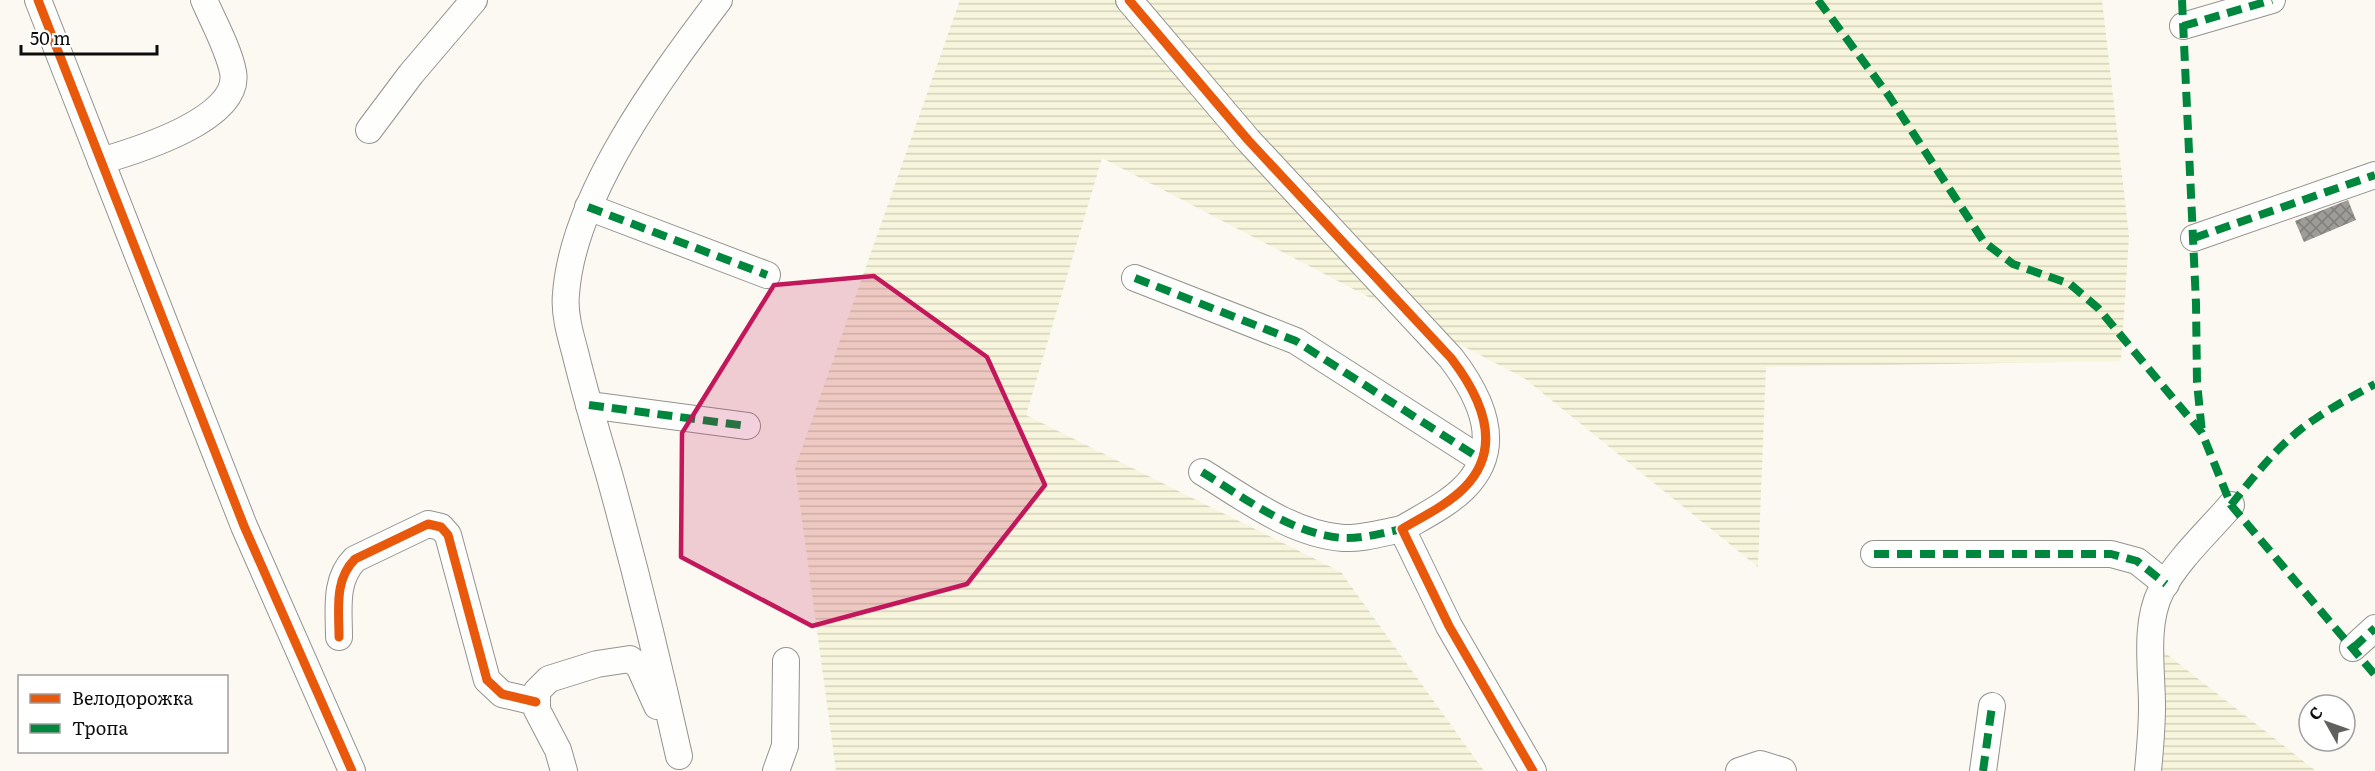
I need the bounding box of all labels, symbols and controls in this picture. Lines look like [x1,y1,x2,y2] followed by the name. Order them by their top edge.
[21,18,158,56] scale bar
[30,24,71,51] text: 50 m
[18,675,228,753] legend
[72,684,194,711] text: Велодорожка
[2297,693,2357,753] north arrow
[2302,701,2328,725] text: С
[72,714,128,741] text: Тропа

